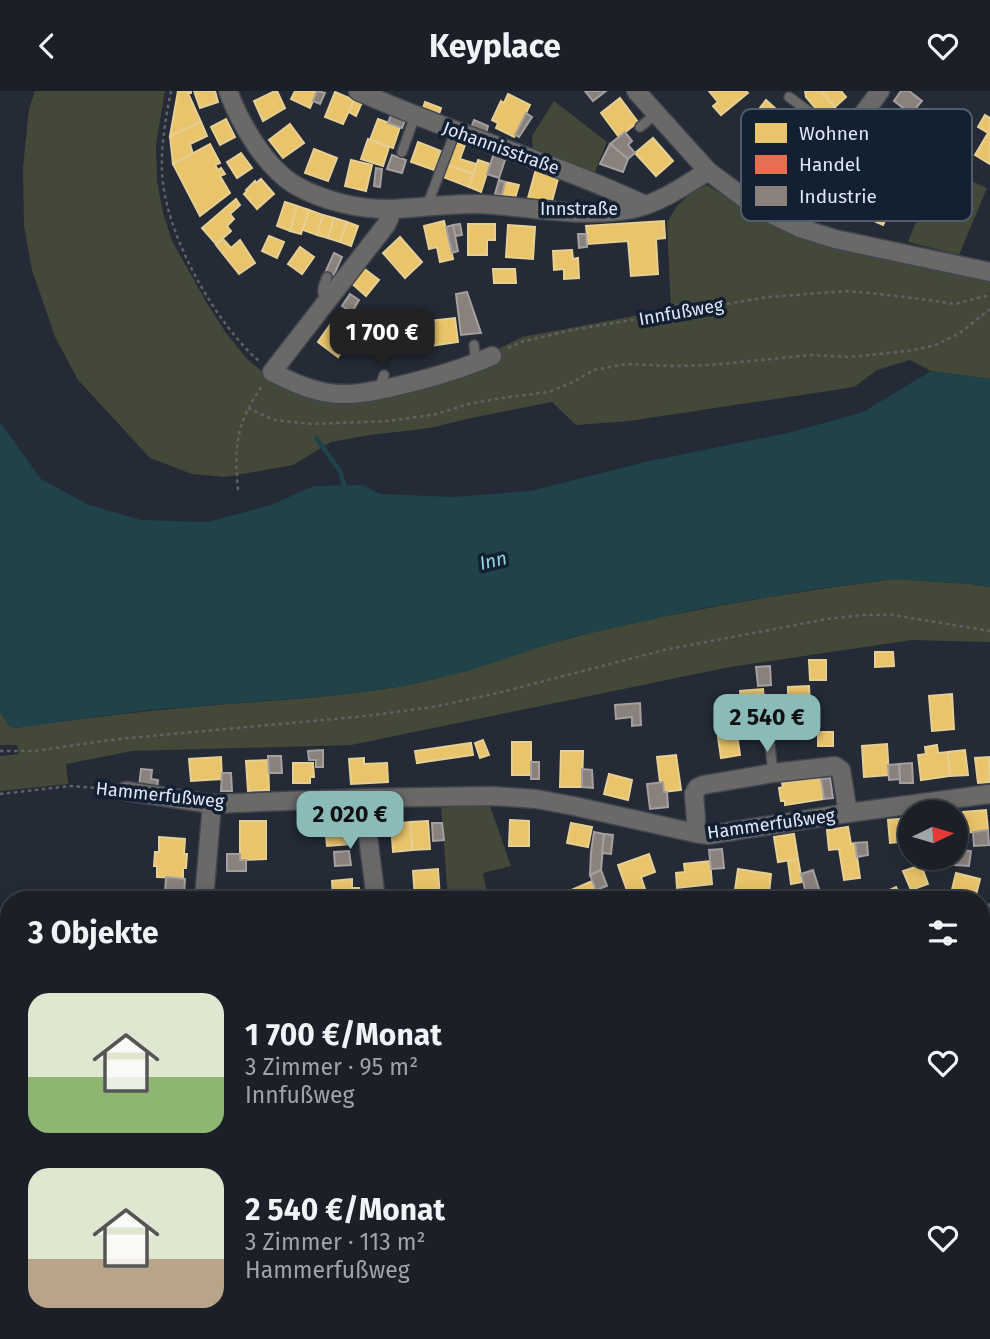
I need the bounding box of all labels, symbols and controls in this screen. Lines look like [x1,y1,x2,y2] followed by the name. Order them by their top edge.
[28,27,66,65] icon: back
[429,27,561,65] text: Keyplace
[924,27,962,65] icon: heart
[741,109,972,221] legend
[440,117,562,179] street label: Johannisstraße
[799,122,869,145] text: Wohnen
[799,153,861,176] text: Handel
[799,185,877,208] text: Industrie
[540,198,618,220] street label: Innstraße
[637,294,726,330] street label: Innfußweg
[317,309,447,369] pin: 1 700 €
[346,318,418,346] text: 1 700 €
[477,546,509,575] water label: Inn
[702,695,832,754] pin: 2 540 €
[729,703,805,731] text: 2 540 €
[95,777,226,813] street label: Hammerfußweg
[285,791,415,851] pin: 2 020 €
[313,800,387,828] text: 2 020 €
[898,800,968,870] north arrow
[898,800,968,870] map controls
[706,804,837,844] street label: Hammerfußweg
[924,914,962,952] icon: filters
[28,915,159,951] text: 3 Objekte
[245,1017,442,1053] text: 1 700 €/Monat
[84,1021,168,1105] icon: home
[924,1044,962,1082] icon: heart
[245,1053,418,1081] text: 3 Zimmer · 95 m²
[245,1081,354,1109] text: Innfußweg
[245,1192,445,1228] text: 2 540 €/Monat
[84,1196,168,1280] icon: home
[924,1219,962,1257] icon: heart
[245,1228,426,1256] text: 3 Zimmer · 113 m²
[245,1256,410,1284] text: Hammerfußweg

